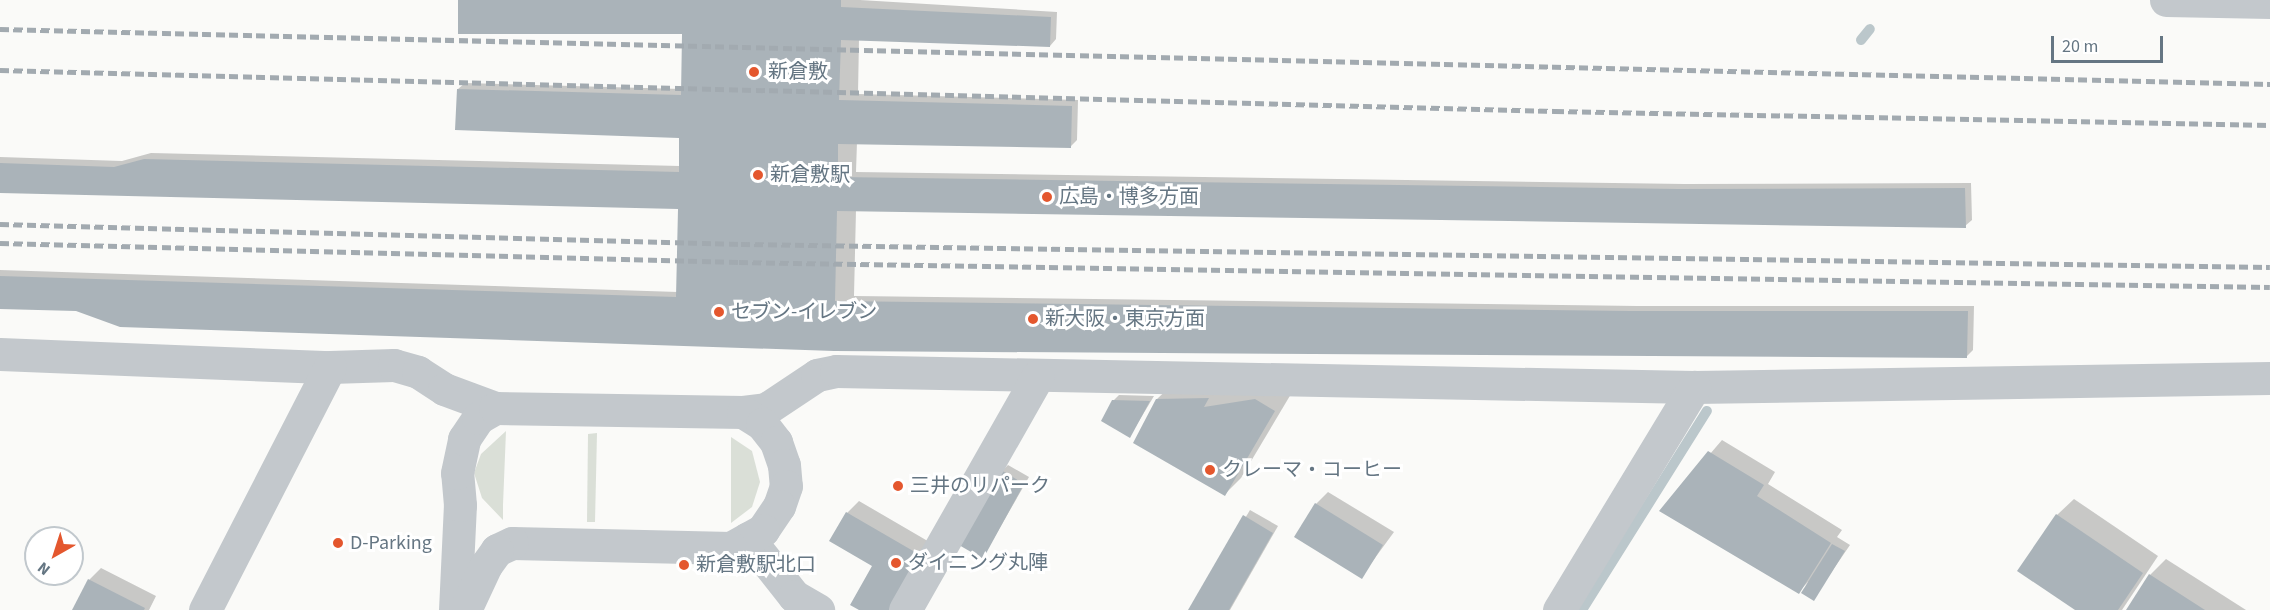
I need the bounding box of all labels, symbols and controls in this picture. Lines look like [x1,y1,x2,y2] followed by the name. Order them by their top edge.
[2054,24,2166,62] scale bar
[2062,34,2098,59] text: 20 m
[768,60,828,84] place label: 新倉敷
[745,63,763,81] marker: 新倉敷
[770,163,850,187] place label: 新倉敷駅
[751,168,765,182] marker: 新倉敷駅
[1059,185,1199,209] place label: 広島・博多方面
[1040,190,1054,204] marker: 広島・博多方面
[731,300,877,324] place label: セブン-イレブン
[712,305,726,319] marker: セブン-イレブン
[1045,307,1205,331] place label: 新大阪・東京方面
[1026,312,1040,326] marker: 新大阪・東京方面
[1222,458,1402,482] place label: クレーマ・コーヒー
[1203,463,1217,477] marker: クレーマ・コーヒー
[910,474,1050,498] place label: 三井のリパーク
[891,479,905,493] marker: 三井のリパーク
[24,526,84,586] north arrow
[350,531,432,555] place label: D-Parking
[331,536,345,550] marker: D-Parking
[908,551,1048,575] place label: ダイニング丸陣
[696,553,816,577] place label: 新倉敷駅北口
[889,556,903,570] marker: ダイニング丸陣
[33,557,55,580] text: N
[677,558,691,572] marker: 新倉敷駅北口

